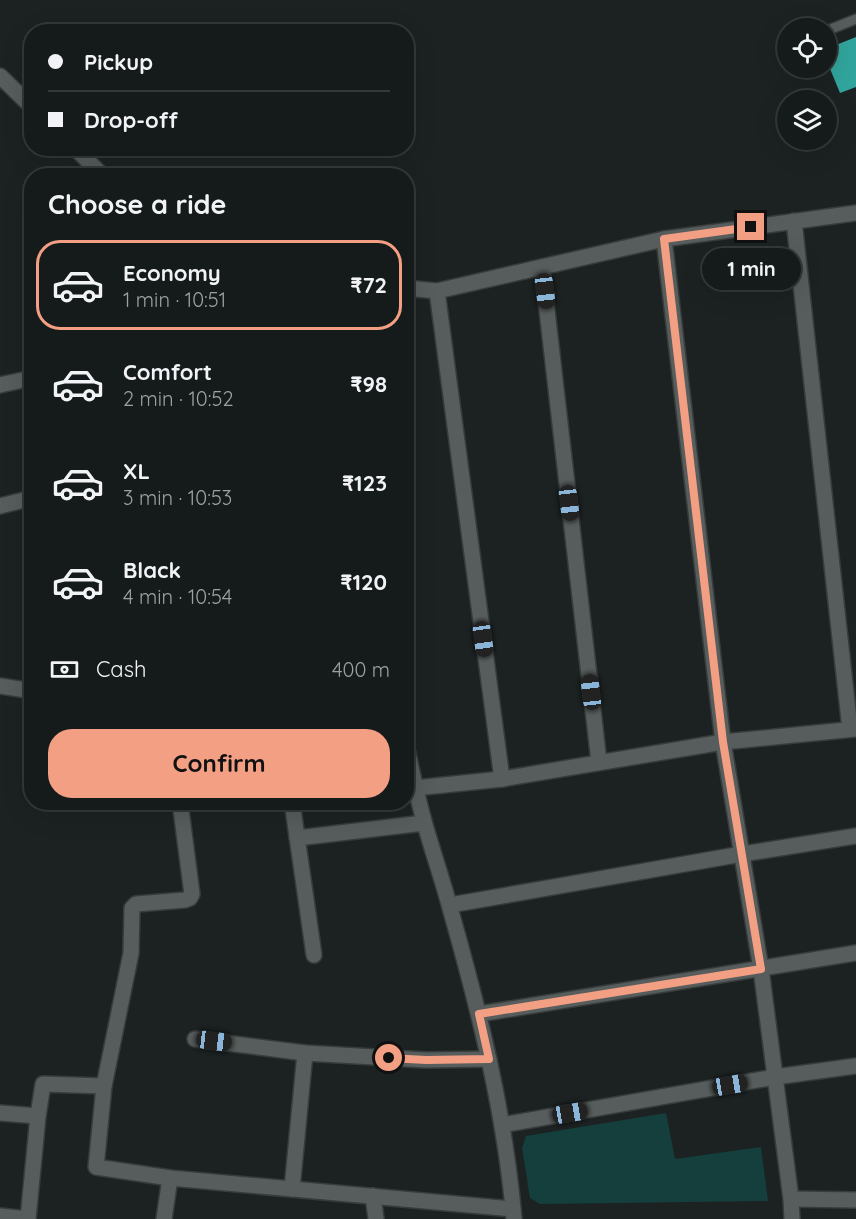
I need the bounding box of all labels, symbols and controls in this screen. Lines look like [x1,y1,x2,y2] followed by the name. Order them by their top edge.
[777,18,837,150] map controls
[777,18,837,78] button: locate
[84,48,153,76] text: Pickup
[777,90,837,150] button: layers
[84,106,178,134] text: Drop-off
[48,187,226,221] text: Choose a ride
[737,213,764,240] route end
[702,248,801,290] callout: 1 min
[727,256,776,281] text: 1 min
[51,258,105,312] icon: car
[123,259,221,287] text: Economy
[350,271,387,299] text: ₹72
[534,272,556,310] car
[123,287,226,312] text: 1 min · 10:51
[51,357,105,411] icon: car
[123,358,212,386] text: Comfort
[350,370,387,398] text: ₹98
[123,386,233,411] text: 2 min · 10:52
[51,456,105,510] icon: car
[123,457,150,485] text: XL
[342,469,387,497] text: ₹123
[558,484,580,522] car
[123,485,232,510] text: 3 min · 10:53
[51,555,105,609] icon: car
[123,556,181,584] text: Black
[340,568,387,596] text: ₹120
[123,584,232,609] text: 4 min · 10:54
[472,620,494,658] car
[48,653,81,686] icon: cash
[96,655,147,683] text: Cash
[332,657,390,682] text: 400 m
[580,673,602,711] car
[48,729,390,798] button: Confirm
[195,1030,233,1052] car
[375,1044,402,1071] route start
[711,1073,749,1097] car
[551,1101,589,1125] car

